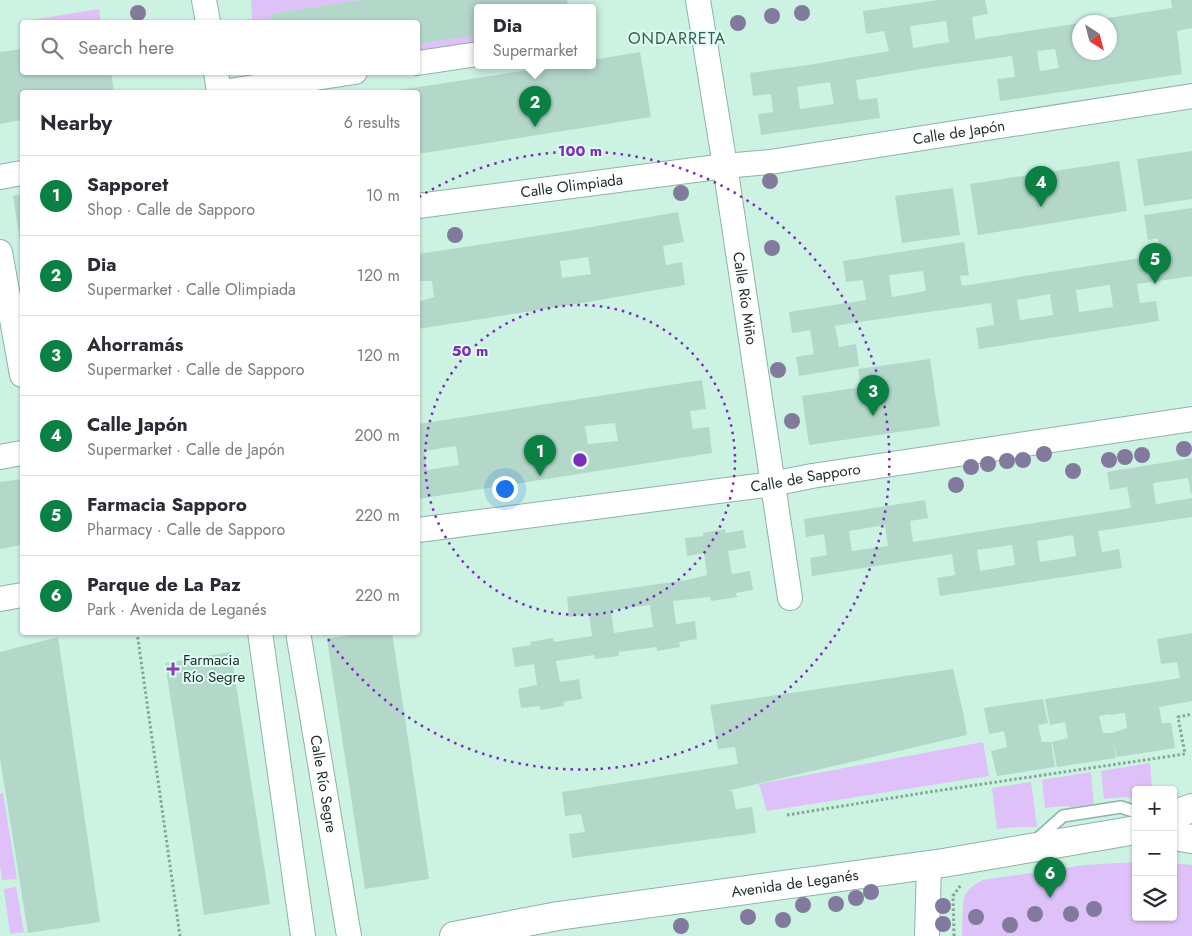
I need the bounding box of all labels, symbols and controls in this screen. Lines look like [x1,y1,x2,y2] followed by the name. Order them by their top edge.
[474,4,596,69] popup
[493,12,522,39] text: Dia
[1072,15,1117,60] north arrow
[20,20,420,75] search box
[628,27,726,50] district label: ONDARRETA
[38,34,66,62] icon: search
[78,34,174,61] text: Search here
[493,39,577,62] text: Supermarket
[519,86,551,127] pin: 2
[40,108,112,138] text: Nearby
[344,111,400,134] text: 6 results
[911,114,1007,151] street label: Calle de Japón
[558,140,602,162] text: 100 m
[1025,166,1057,207] pin: 4
[519,168,624,204] street label: Calle Olimpiada
[87,171,168,198] text: Sapporet
[52,184,60,207] text: 1
[366,184,400,207] text: 10 m
[87,198,255,221] text: Shop · Calle de Sapporo
[1139,243,1171,284] pin: 5
[727,250,763,346] street label: Calle Río Miño
[87,251,116,278] text: Dia
[51,264,61,287] text: 2
[357,264,400,287] text: 120 m
[87,278,296,301] text: Supermarket · Calle Olimpiada
[87,331,183,358] text: Ahorramás
[452,340,488,362] text: 50 m
[51,344,61,367] text: 3
[357,344,400,367] text: 120 m
[87,358,305,381] text: Supermarket · Calle de Sapporo
[857,375,889,416] pin: 3
[87,411,188,438] text: Calle Japón
[50,424,62,447] text: 4
[354,424,400,447] text: 200 m
[524,435,556,476] pin: 1
[87,438,285,461] text: Supermarket · Calle de Japón
[571,451,589,469] centre of rings
[749,458,862,498] street label: Calle de Sapporo
[492,476,518,502] your location
[87,491,247,518] text: Farmacia Sapporo
[51,504,61,527] text: 5
[355,504,400,527] text: 220 m
[87,518,285,541] text: Pharmacy · Calle de Sapporo
[87,571,241,598] text: Parque de La Paz
[51,584,61,607] text: 6
[355,584,400,607] text: 220 m
[87,598,266,621] text: Park · Avenida de Leganés
[183,649,245,688] place label: Farmacia Río Segre
[167,663,179,675] marker: Farmacia Río Segre
[304,733,343,835] street label: Calle Río Segre
[1132,786,1177,921] map controls
[1132,786,1177,831] button: +
[1132,831,1177,876] button: −
[1034,857,1066,898] pin: 6
[730,864,860,903] street label: Avenida de Leganés
[1132,876,1177,921] button: layers

